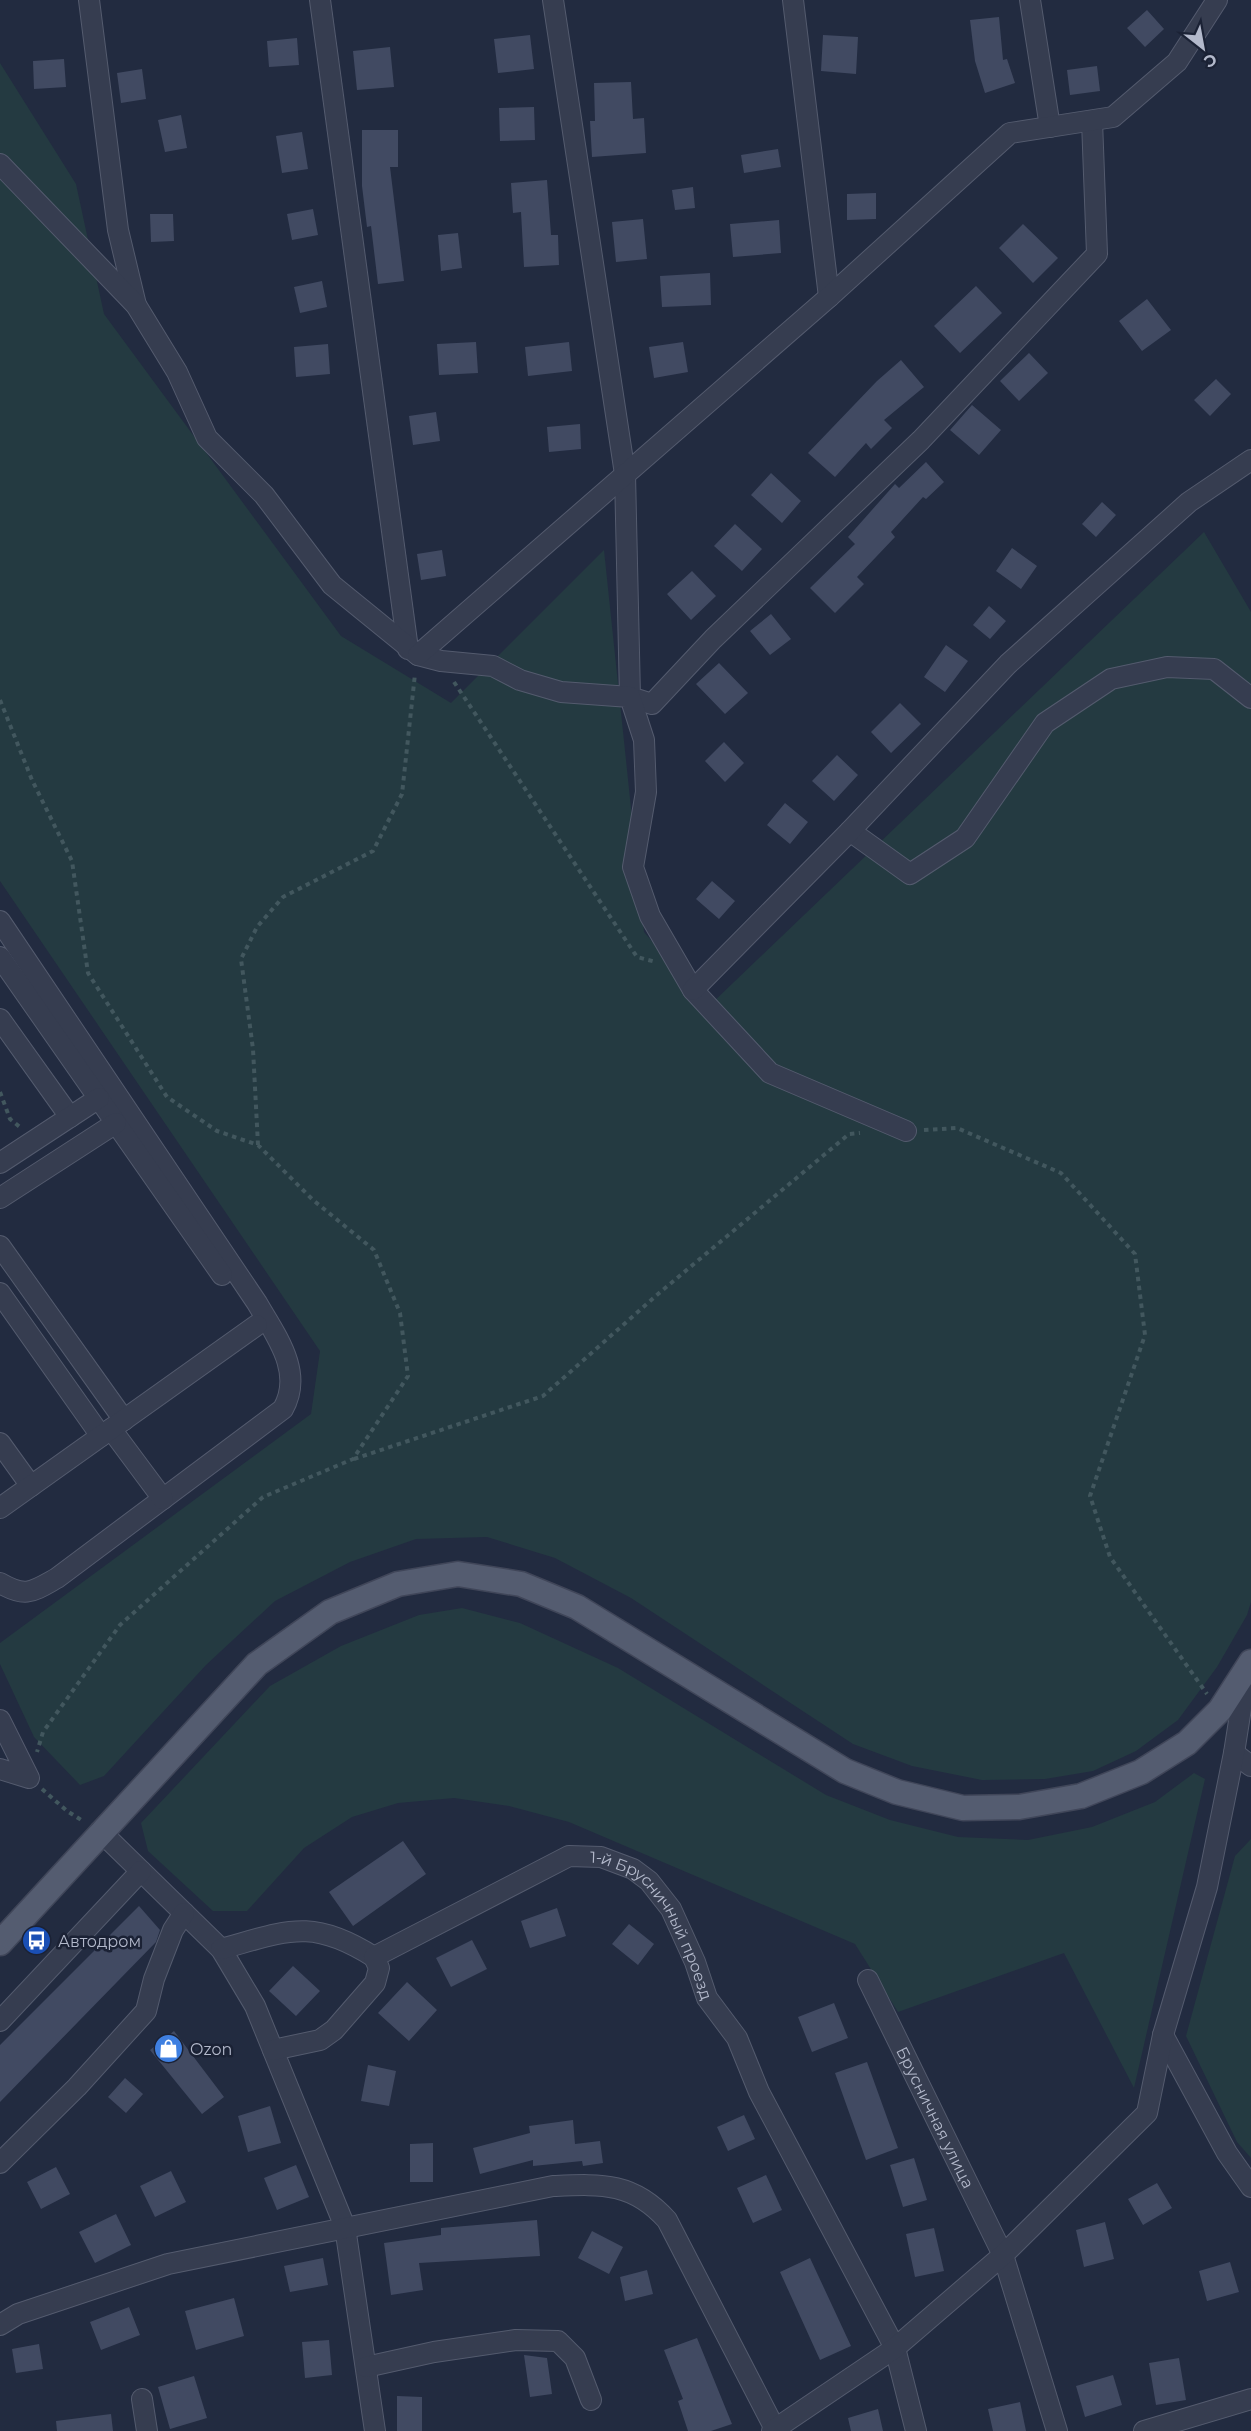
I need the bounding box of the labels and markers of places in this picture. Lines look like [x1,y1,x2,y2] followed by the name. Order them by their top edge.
[21,1925,53,1957] bus stop icon: Автодром
[58,1932,141,1951] place label: Автодром
[153,2033,185,2065] shop icon: Ozon
[190,2040,232,2059] place label: Ozon

